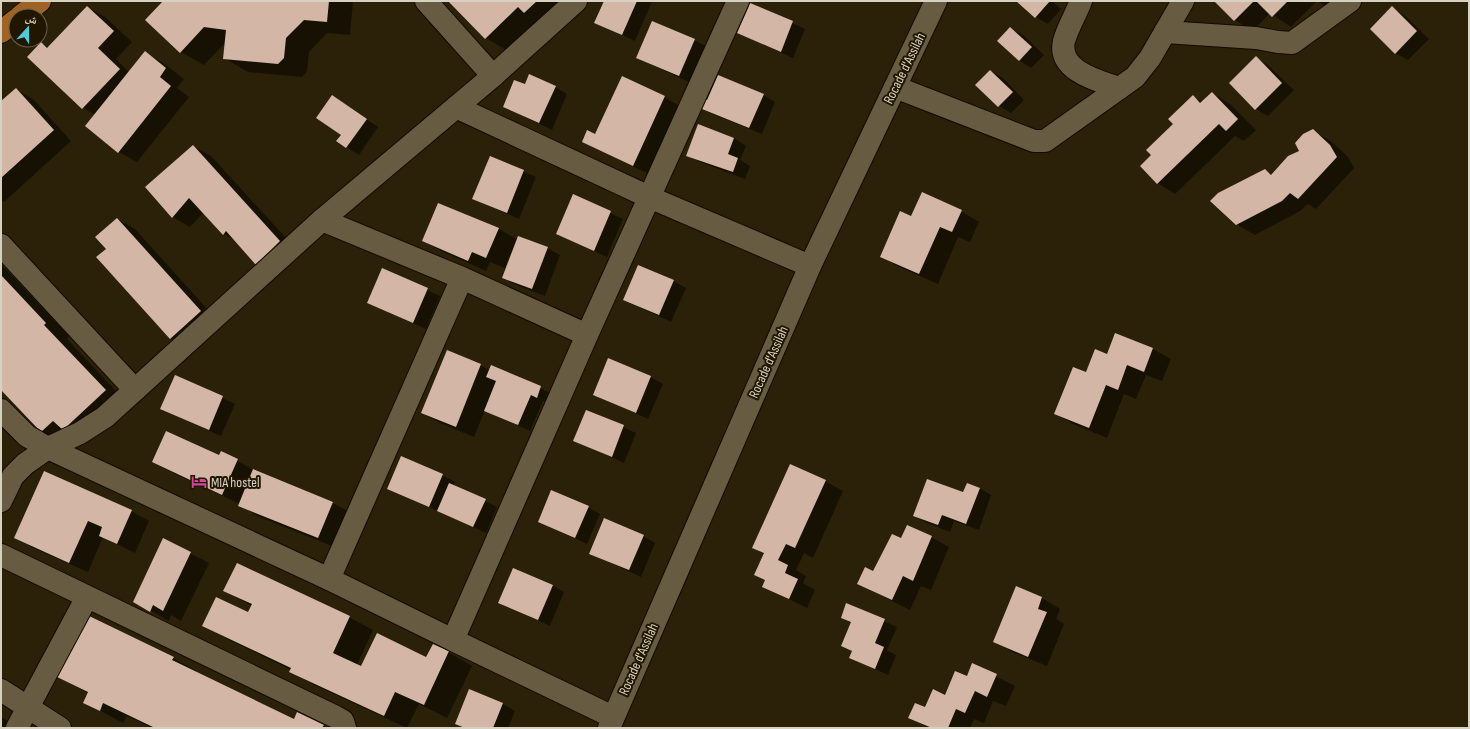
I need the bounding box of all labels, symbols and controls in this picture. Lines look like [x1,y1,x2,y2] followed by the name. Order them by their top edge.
[8,8,48,48] north arrow
[23,11,39,28] text: ش
[880,30,929,107] street label: Rocade d'Assilah
[745,323,792,401] street label: Rocade d'Assilah
[190,473,208,491] hotel icon: MIA hostel
[211,474,260,491] place label: MIA hostel
[615,620,662,698] street label: Rocade d'Assilah

